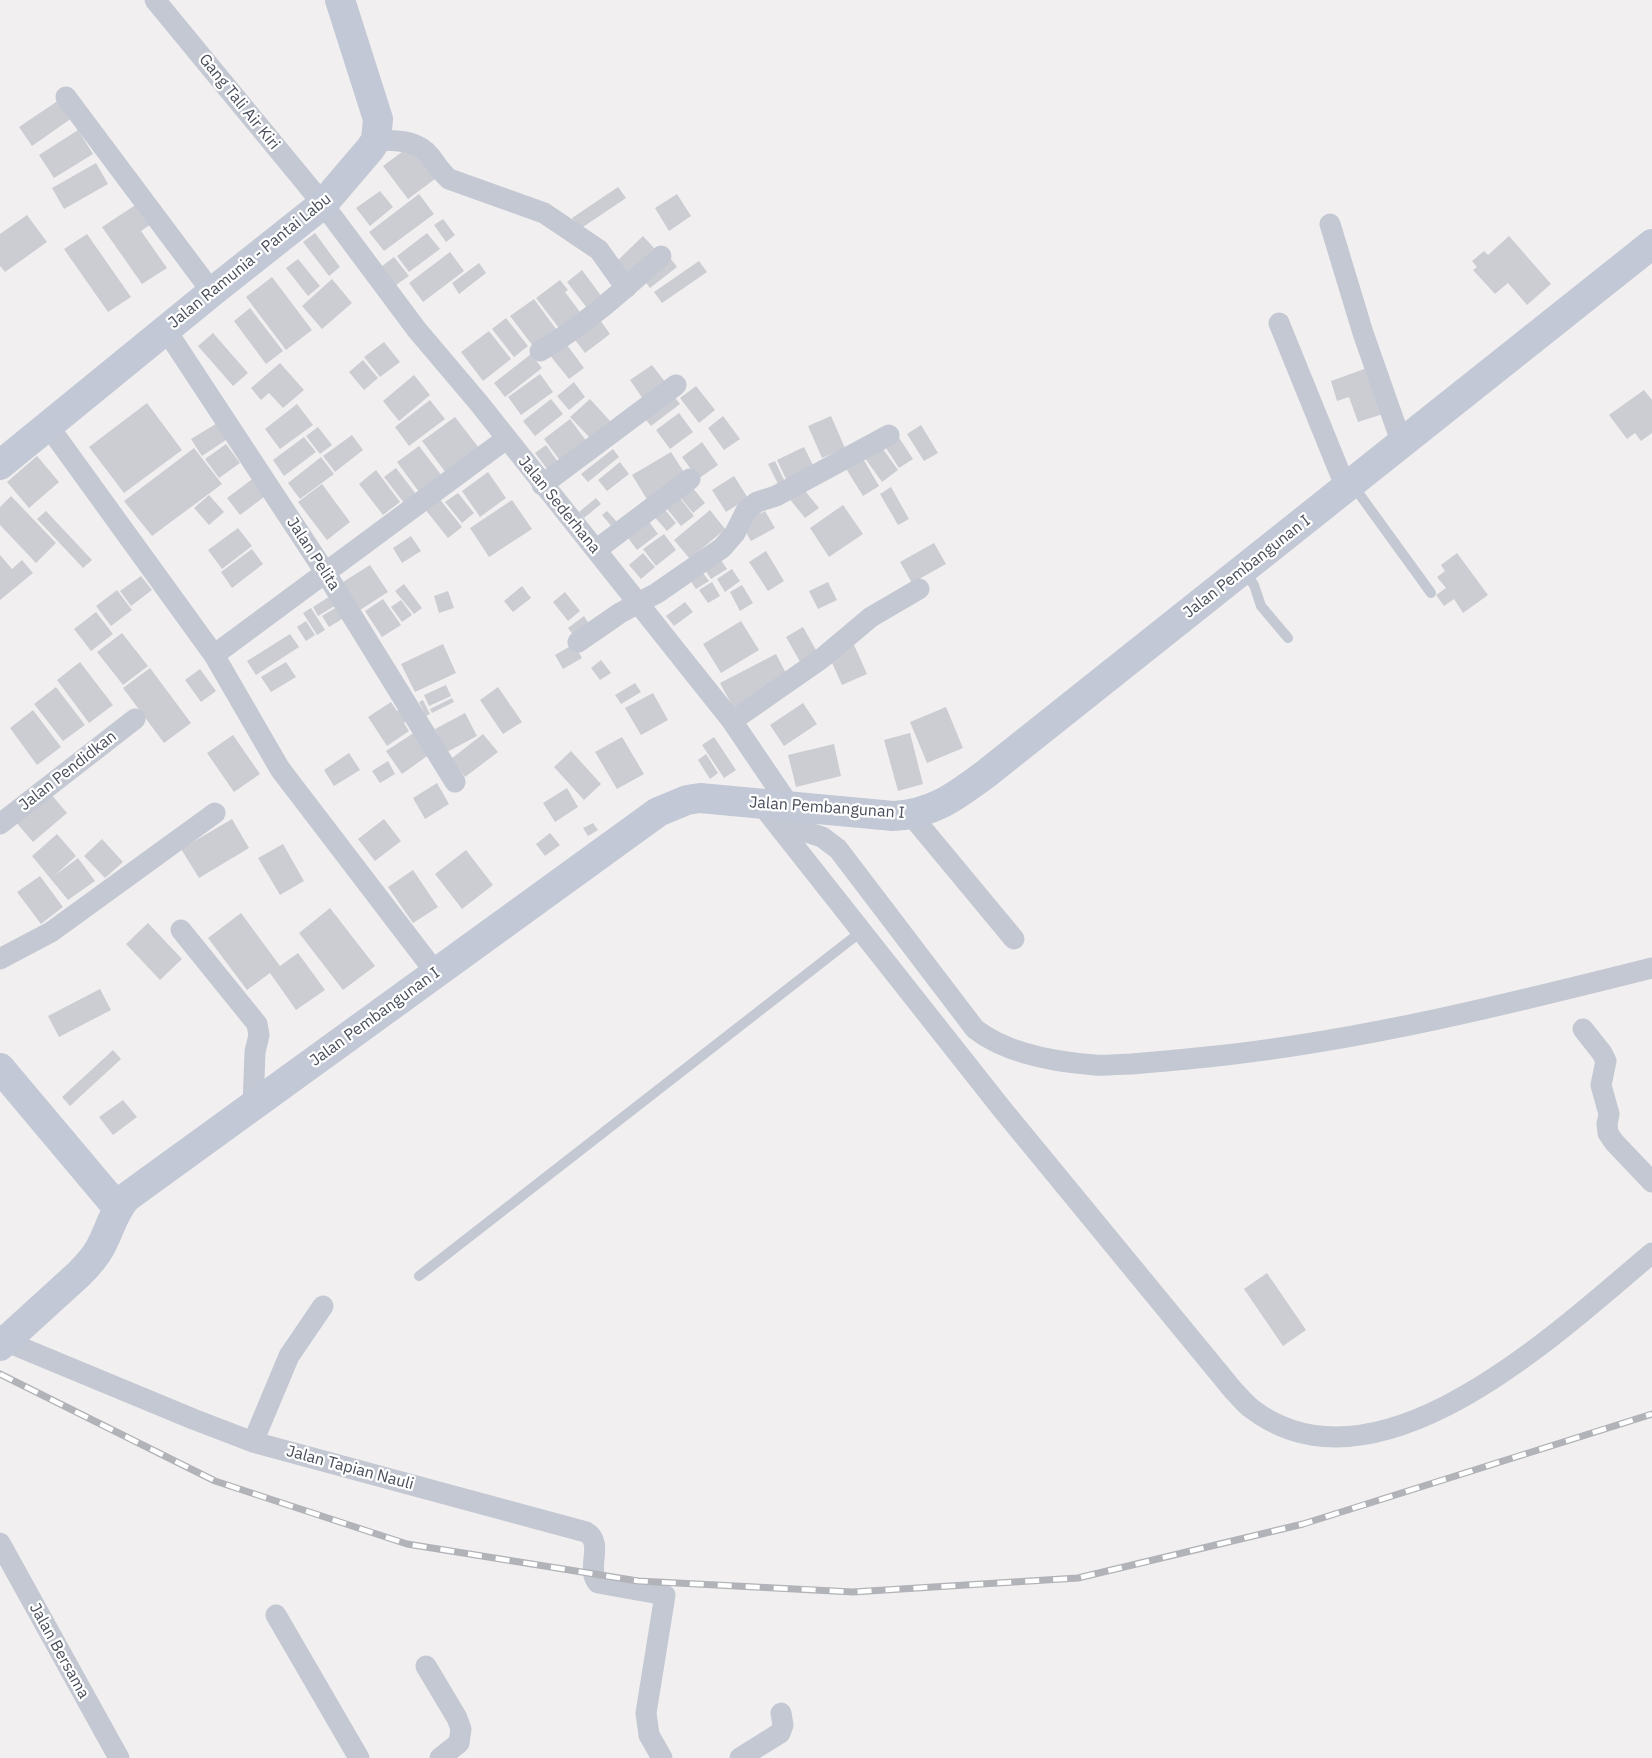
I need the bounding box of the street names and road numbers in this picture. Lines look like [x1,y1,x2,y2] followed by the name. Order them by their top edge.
[195,50,283,154] street label: Gang Tali Air Kiri
[165,189,335,333] street label: Jalan Ramunia - Pantai Labu
[514,452,604,558] street label: Jalan Sederhana
[1180,511,1314,623] street label: Jalan Pembangunan I
[282,514,344,594] street label: Jalan Pelita
[15,727,121,815] street label: Jalan Pendidkan
[749,793,905,823] street label: Jalan Pembangunan I
[306,963,444,1071] street label: Jalan Pembangunan I
[284,1442,416,1494] street label: Jalan Tapian Nauli
[25,1600,93,1702] street label: Jalan Bersama

